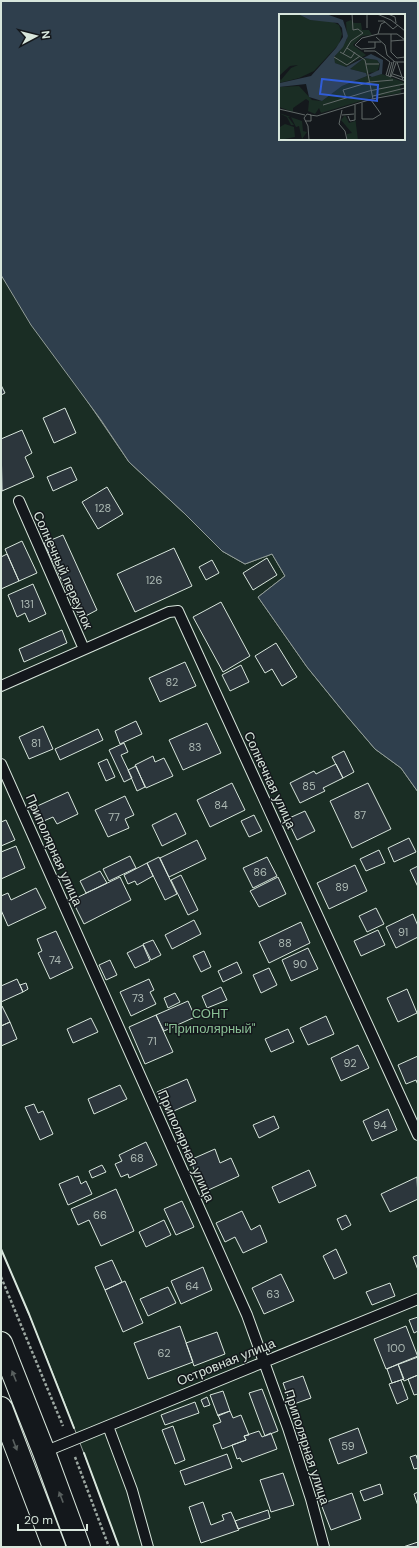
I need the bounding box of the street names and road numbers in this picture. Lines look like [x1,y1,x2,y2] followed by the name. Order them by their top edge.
[29,508,97,632] street label: Солнечный переулок
[240,729,300,832] street label: Солнечная улица
[22,792,87,909] street label: Приполярная улица
[154,1088,219,1205] street label: Приполярная улица
[174,1334,278,1389] street label: Островная улица
[280,1387,334,1508] street label: Приполярная улица

